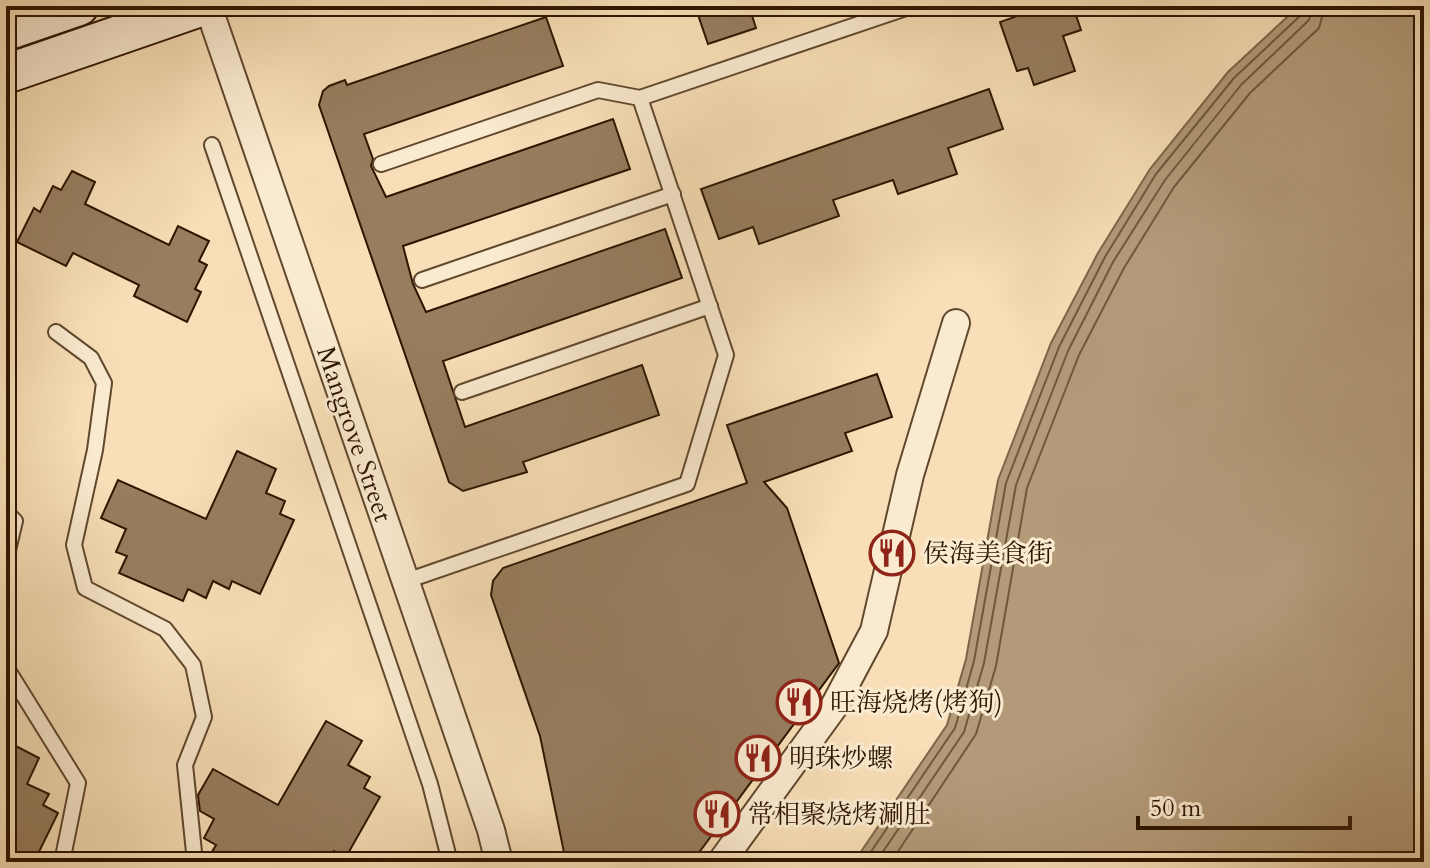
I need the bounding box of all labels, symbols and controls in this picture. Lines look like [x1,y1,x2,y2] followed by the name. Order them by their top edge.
[308,342,401,526] street label: Mangrove Street
[868,529,916,577] restaurant icon: 侯海美食街
[923,536,1053,571] place label: 侯海美食街
[775,678,823,726] restaurant icon: 旺海烧烤(烤狗)
[830,685,1003,720] place label: 旺海烧烤(烤狗)
[734,734,782,782] restaurant icon: 明珠炒螺
[789,741,893,776] place label: 明珠炒螺
[1138,780,1350,830] scale bar
[693,790,741,838] restaurant icon: 常相聚烧烤涮肚
[1150,792,1202,825] text: 50 m
[748,797,930,832] place label: 常相聚烧烤涮肚

